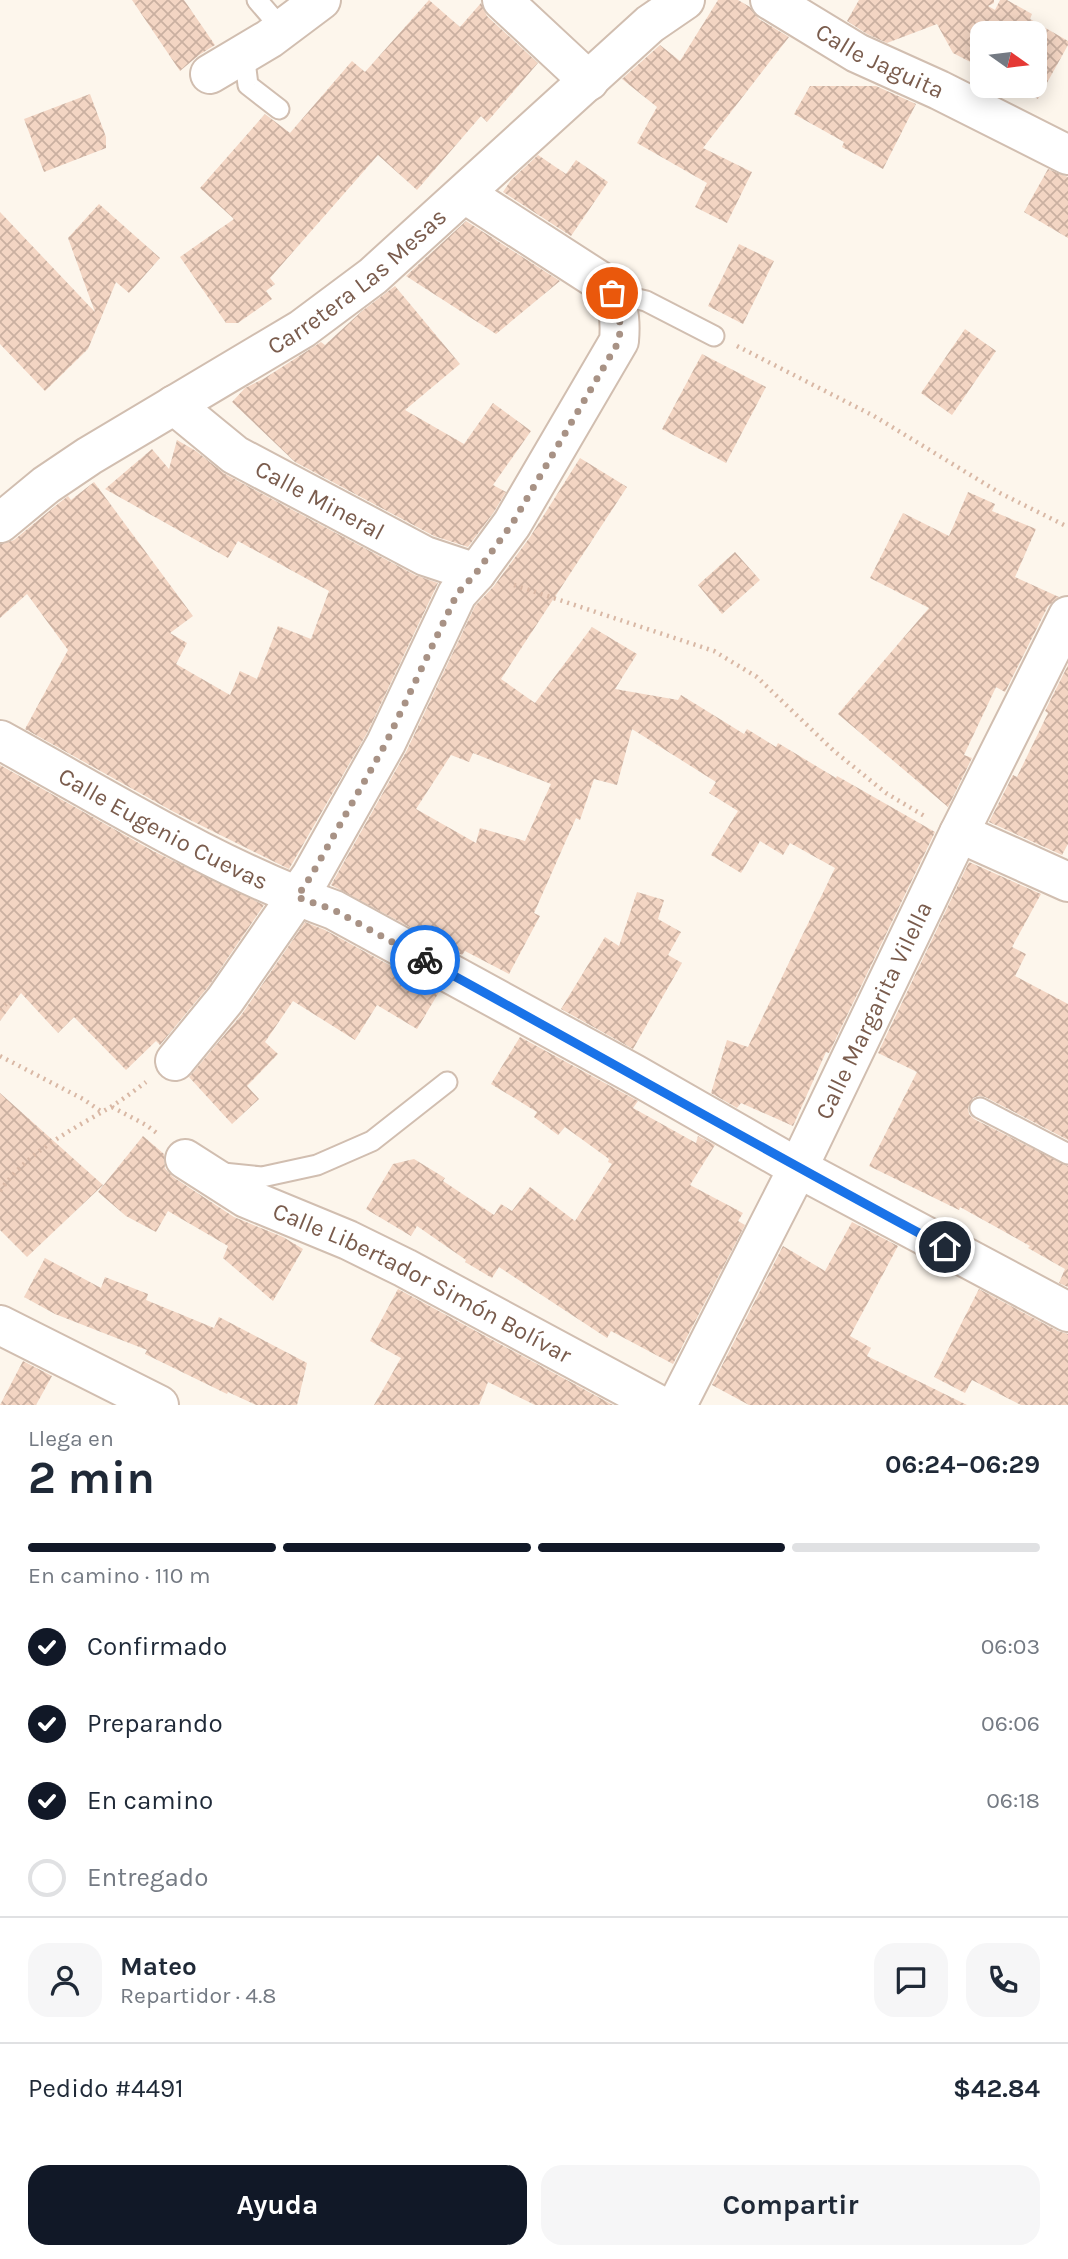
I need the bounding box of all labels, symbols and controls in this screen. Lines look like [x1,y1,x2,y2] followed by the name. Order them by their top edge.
[811,17,948,104] street label: Calle Jaguita
[970,21,1046,98] north arrow
[970,21,1047,98] map controls
[262,202,452,360] street label: Carretera Las Mesas
[582,263,642,323] pin
[593,274,631,312] icon: bag
[250,454,389,546] street label: Calle Mineral
[53,762,272,896] street label: Calle Eugenio Cuevas
[810,897,938,1124] street label: Calle Margarita Vilella
[390,925,460,995] courier
[406,941,444,979] icon: bike
[269,1197,577,1369] street label: Calle Libertador Simón Bolívar
[915,1217,975,1277] pin
[926,1228,964,1266] icon: home
[28,1425,114,1452] text: Llega en
[885,1449,1040,1480] text: 06:24–06:29
[28,1451,155,1505] text: 2 min
[28,1562,210,1589] text: En camino · 110 m
[28,1628,66,1666] icon: check
[87,1631,227,1662] text: Confirmado
[981,1633,1040,1660] text: 06:03
[28,1705,66,1743] icon: check
[87,1708,223,1739] text: Preparando
[981,1710,1040,1737] text: 06:06
[28,1782,66,1820] icon: check
[87,1785,213,1816] text: En camino
[986,1787,1040,1814] text: 06:18
[87,1862,208,1893] text: Entregado
[28,1943,102,2017] button: person
[874,1943,948,2017] button: chat
[966,1943,1040,2017] button: phone
[120,1951,197,1982] text: Mateo
[120,1982,276,2009] text: Repartidor · 4.8
[28,2073,184,2104] text: Pedido #4491
[953,2073,1040,2104] text: $42.84
[28,2165,527,2245] button: Ayuda
[541,2165,1040,2245] button: Compartir

